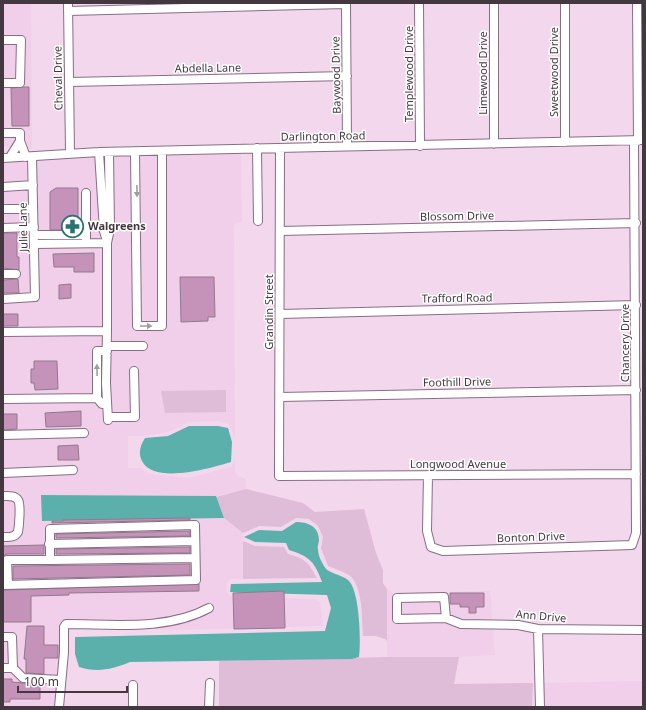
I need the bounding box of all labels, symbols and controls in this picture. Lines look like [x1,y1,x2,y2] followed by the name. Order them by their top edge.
[401,26,416,122] street label: Templewood Drive
[546,27,561,117] street label: Sweetwood Drive
[475,31,490,115] street label: Limewood Drive
[327,36,344,114] street label: Baywood Drive
[49,46,66,110] street label: Cheval Drive
[175,59,241,76] street label: Abdella Lane
[281,127,365,144] street label: Darlington Road
[133,185,140,197] one-way arrow
[15,202,30,253] street label: Julie Lane
[420,207,494,224] street label: Blossom Drive
[60,213,86,239] pharmacy icon: Walgreens
[88,218,146,233] place label: Walgreens
[261,274,276,350] street label: Grandin Street
[422,289,492,306] street label: Trafford Road
[617,304,632,382] street label: Chancery Drive
[140,323,153,329] one-way arrow
[94,363,100,376] one-way arrow
[423,373,491,390] street label: Foothill Drive
[410,456,506,471] street label: Longwood Avenue
[497,528,565,545] street label: Bonton Drive
[515,606,567,625] street label: Ann Drive
[18,668,127,694] scale bar
[24,673,59,690] text: 100 m

